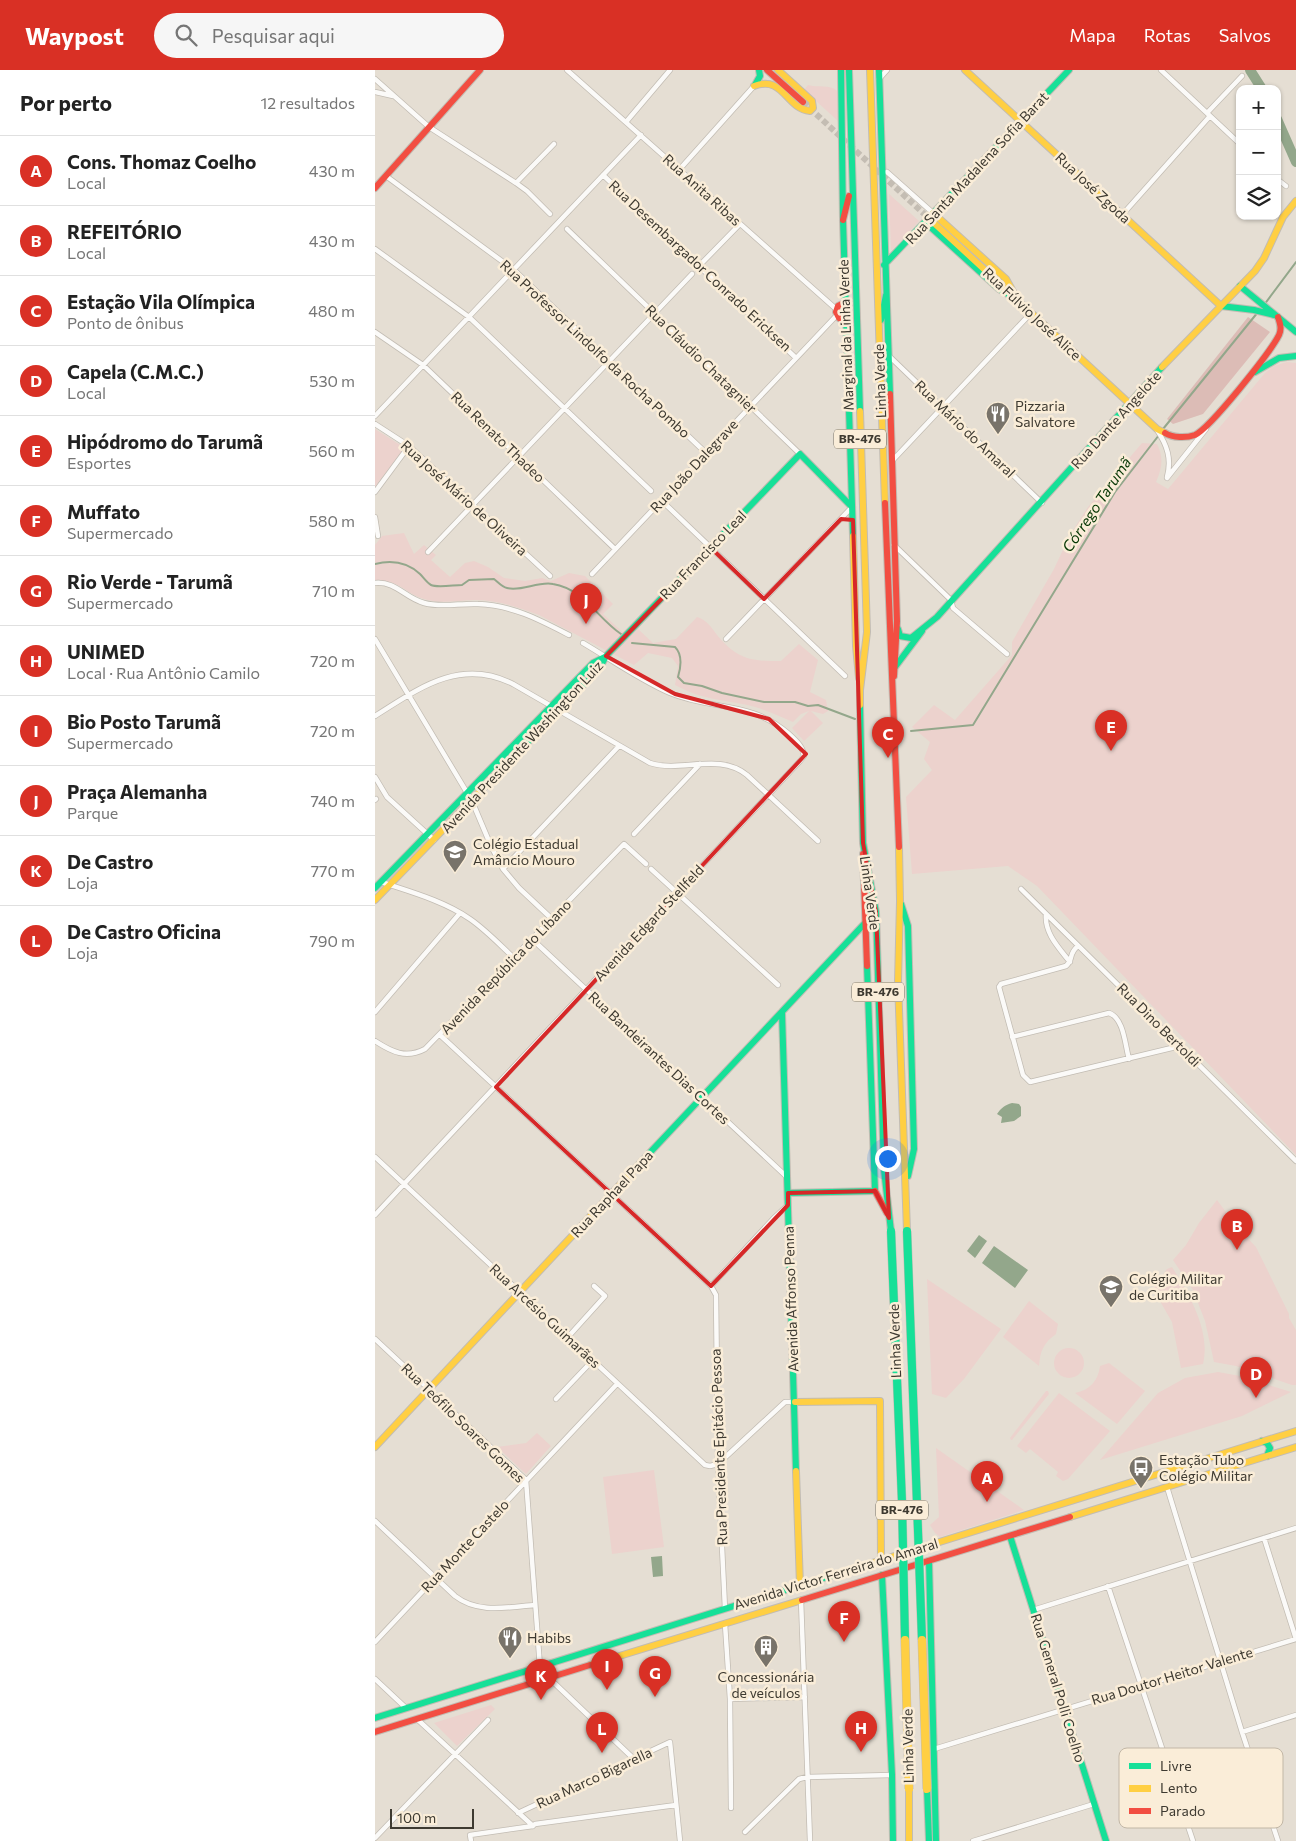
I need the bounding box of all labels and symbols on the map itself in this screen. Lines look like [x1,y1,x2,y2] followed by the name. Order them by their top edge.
[902,88,1052,247] street label: Rua Santa Madalena Sofia Barat
[1052,149,1134,227] street label: Rua José Zgoda
[660,150,745,229] street label: Rua Anita Ribas
[606,176,795,355] street label: Rua Desembargador Conrado Ericksen
[497,256,694,441] street label: Rua Professor Lindolfo da Rocha Pombo
[834,259,857,411] street label: Marginal da Linha Verde
[980,264,1085,364] street label: Rua Fúlvio José Alice
[642,301,761,417] street label: Rua Cláudio Chatagnier
[870,343,889,419] street label: Linha Verde
[1067,367,1164,472] street label: Rua Dante Angelote
[912,376,1019,481] street label: Rua Mário do Amaral
[448,388,549,486] street label: Rua Renato Thadeo
[1015,397,1075,430] place label: Pizzaria Salvatore
[985,401,1011,435] restaurant icon: Pizzaria Salvatore
[646,416,741,516] street label: Rua João Dalegrave
[834,429,886,448] road number: BR-476
[398,436,531,559] street label: Rua José Mário de Oliveira
[1058,453,1135,555] water label: Córrego Tarumã
[656,507,749,603] street label: Rua Francisco Leal
[570,583,602,624] pin: J
[437,657,606,836] street label: Avenida Presidente Washington Luiz
[1095,710,1127,751] pin: E
[872,717,904,758] pin: C
[473,835,579,868] place label: Colégio Estadual Amâncio Mouro
[442,839,468,873] school or university icon: Colégio Estadual Amâncio Mouro
[857,855,884,931] street label: Linha Verde
[590,861,707,984] street label: Avenida Edgard Stellfeld
[437,896,575,1038] street label: Avenida República do Líbano
[1114,979,1205,1070] street label: Rua Dino Bertoldi
[852,982,904,1002] road number: BR-476
[585,988,733,1128] street label: Rua Bandeirantes Dias Cortes
[875,1146,901,1172] your location
[567,1147,656,1241] street label: Rua Raphael Papa
[1221,1209,1253,1250] pin: B
[779,1226,802,1372] street label: Avenida Affonso Penna
[486,1260,604,1371] street label: Rua Arcésio Guimarães
[1129,1270,1223,1303] place label: Colégio Militar de Curitiba
[1098,1274,1124,1308] school or university icon: Colégio Militar de Curitiba
[885,1303,904,1379] street label: Linha Verde
[707,1348,730,1546] street label: Rua Presidente Epitácio Pessoa
[1240,1357,1272,1398] pin: D
[398,1359,528,1486] street label: Rua Teófilo Soares Gomes
[1159,1451,1253,1484] place label: Estação Tubo Colégio Militar
[1128,1455,1154,1489] bus stop icon: Estação Tubo Colégio Militar
[971,1461,1003,1502] pin: A
[417,1496,512,1596] street label: Rua Monte Castelo
[876,1500,928,1520] road number: BR-476
[732,1534,940,1613] street label: Avenida Victor Ferreira do Amaral
[828,1601,860,1642] pin: F
[1028,1611,1089,1764] street label: Rua General Polli Coelho
[497,1625,523,1659] restaurant icon: Habibs
[527,1629,571,1646] place label: Habibs
[753,1634,779,1668] building icon: Concessionária de veículos
[1089,1643,1255,1708] street label: Rua Doutor Heitor Valente
[591,1649,623,1690] pin: I
[639,1656,671,1697] pin: G
[525,1659,557,1700] pin: K
[718,1668,814,1701] place label: Concessionária de veículos
[898,1709,917,1783] street label: Linha Verde
[845,1711,877,1752] pin: H
[586,1712,618,1753] pin: L
[533,1743,654,1812] street label: Rua Marco Bigarella
[1119,1748,1283,1828] legend
[1160,1757,1192,1774] text: Livre
[1160,1779,1197,1796] text: Lento
[1160,1802,1205,1819] text: Parado
[390,1806,474,1829] scale bar

